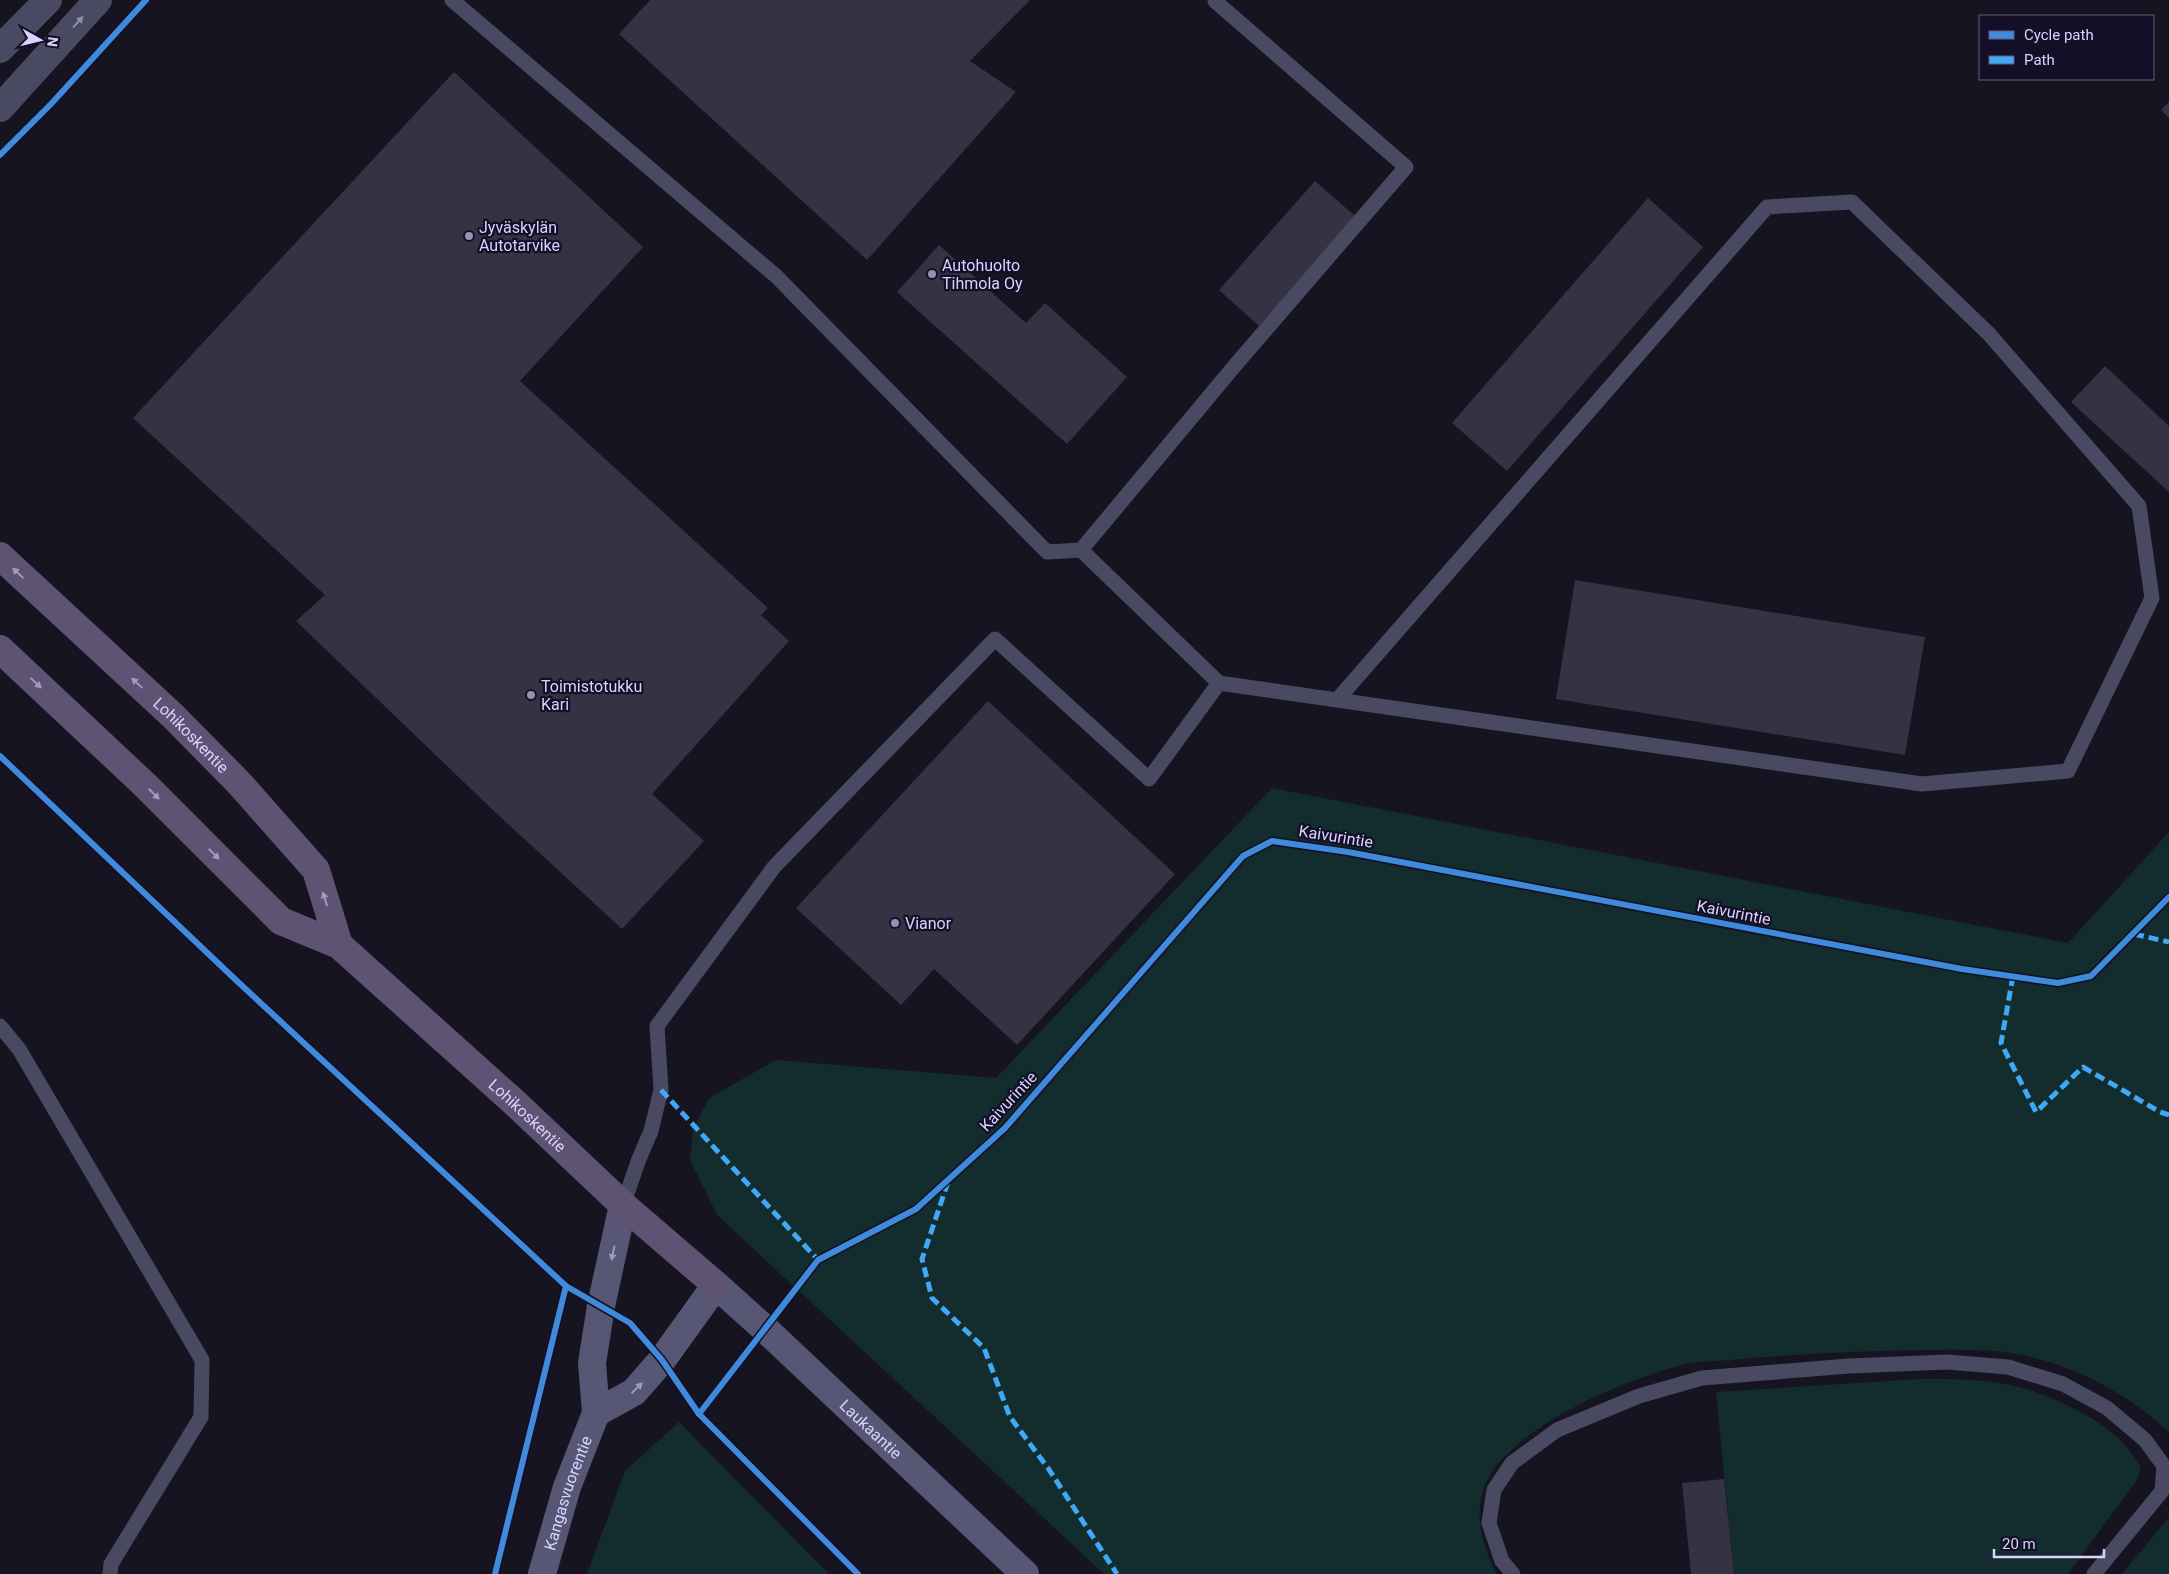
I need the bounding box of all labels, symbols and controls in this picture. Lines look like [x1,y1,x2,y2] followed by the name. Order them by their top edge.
[15,15,65,65] north arrow
[1979,15,2154,80] legend
[72,16,84,28] one-way arrow
[2024,26,2094,44] text: Cycle path
[44,36,61,48] text: N
[2024,51,2055,69] text: Path
[479,218,560,255] place label: Jyväskylän Autotarvike
[463,230,475,242] marker: Jyväskylän Autotarvike
[942,256,1023,293] place label: Autohuolto Tihmola Oy
[926,268,938,280] marker: Autohuolto Tihmola Oy
[13,567,25,579] one-way arrow
[29,677,41,689] one-way arrow
[132,677,144,689] one-way arrow
[541,677,642,714] place label: Toimistotukku Kari
[525,689,537,701] marker: Toimistotukku Kari
[149,694,233,777] street label: Lohikoskentie
[148,788,160,800] one-way arrow
[1297,821,1374,852] street label: Kaivurintie
[208,848,220,860] one-way arrow
[320,891,328,906] one-way arrow
[1695,896,1773,929] street label: Kaivurintie
[905,914,952,933] place label: Vianor
[889,917,901,929] marker: Vianor
[976,1067,1041,1135] street label: Kaivurintie
[485,1075,570,1156] street label: Lohikoskentie
[609,1245,617,1260] one-way arrow
[630,1382,642,1394] one-way arrow
[836,1396,906,1463] street label: Laukaantie
[540,1433,596,1552] street label: Kangasvuorentie
[1994,1526,2104,1558] scale bar
[2002,1535,2036,1553] text: 20 m

